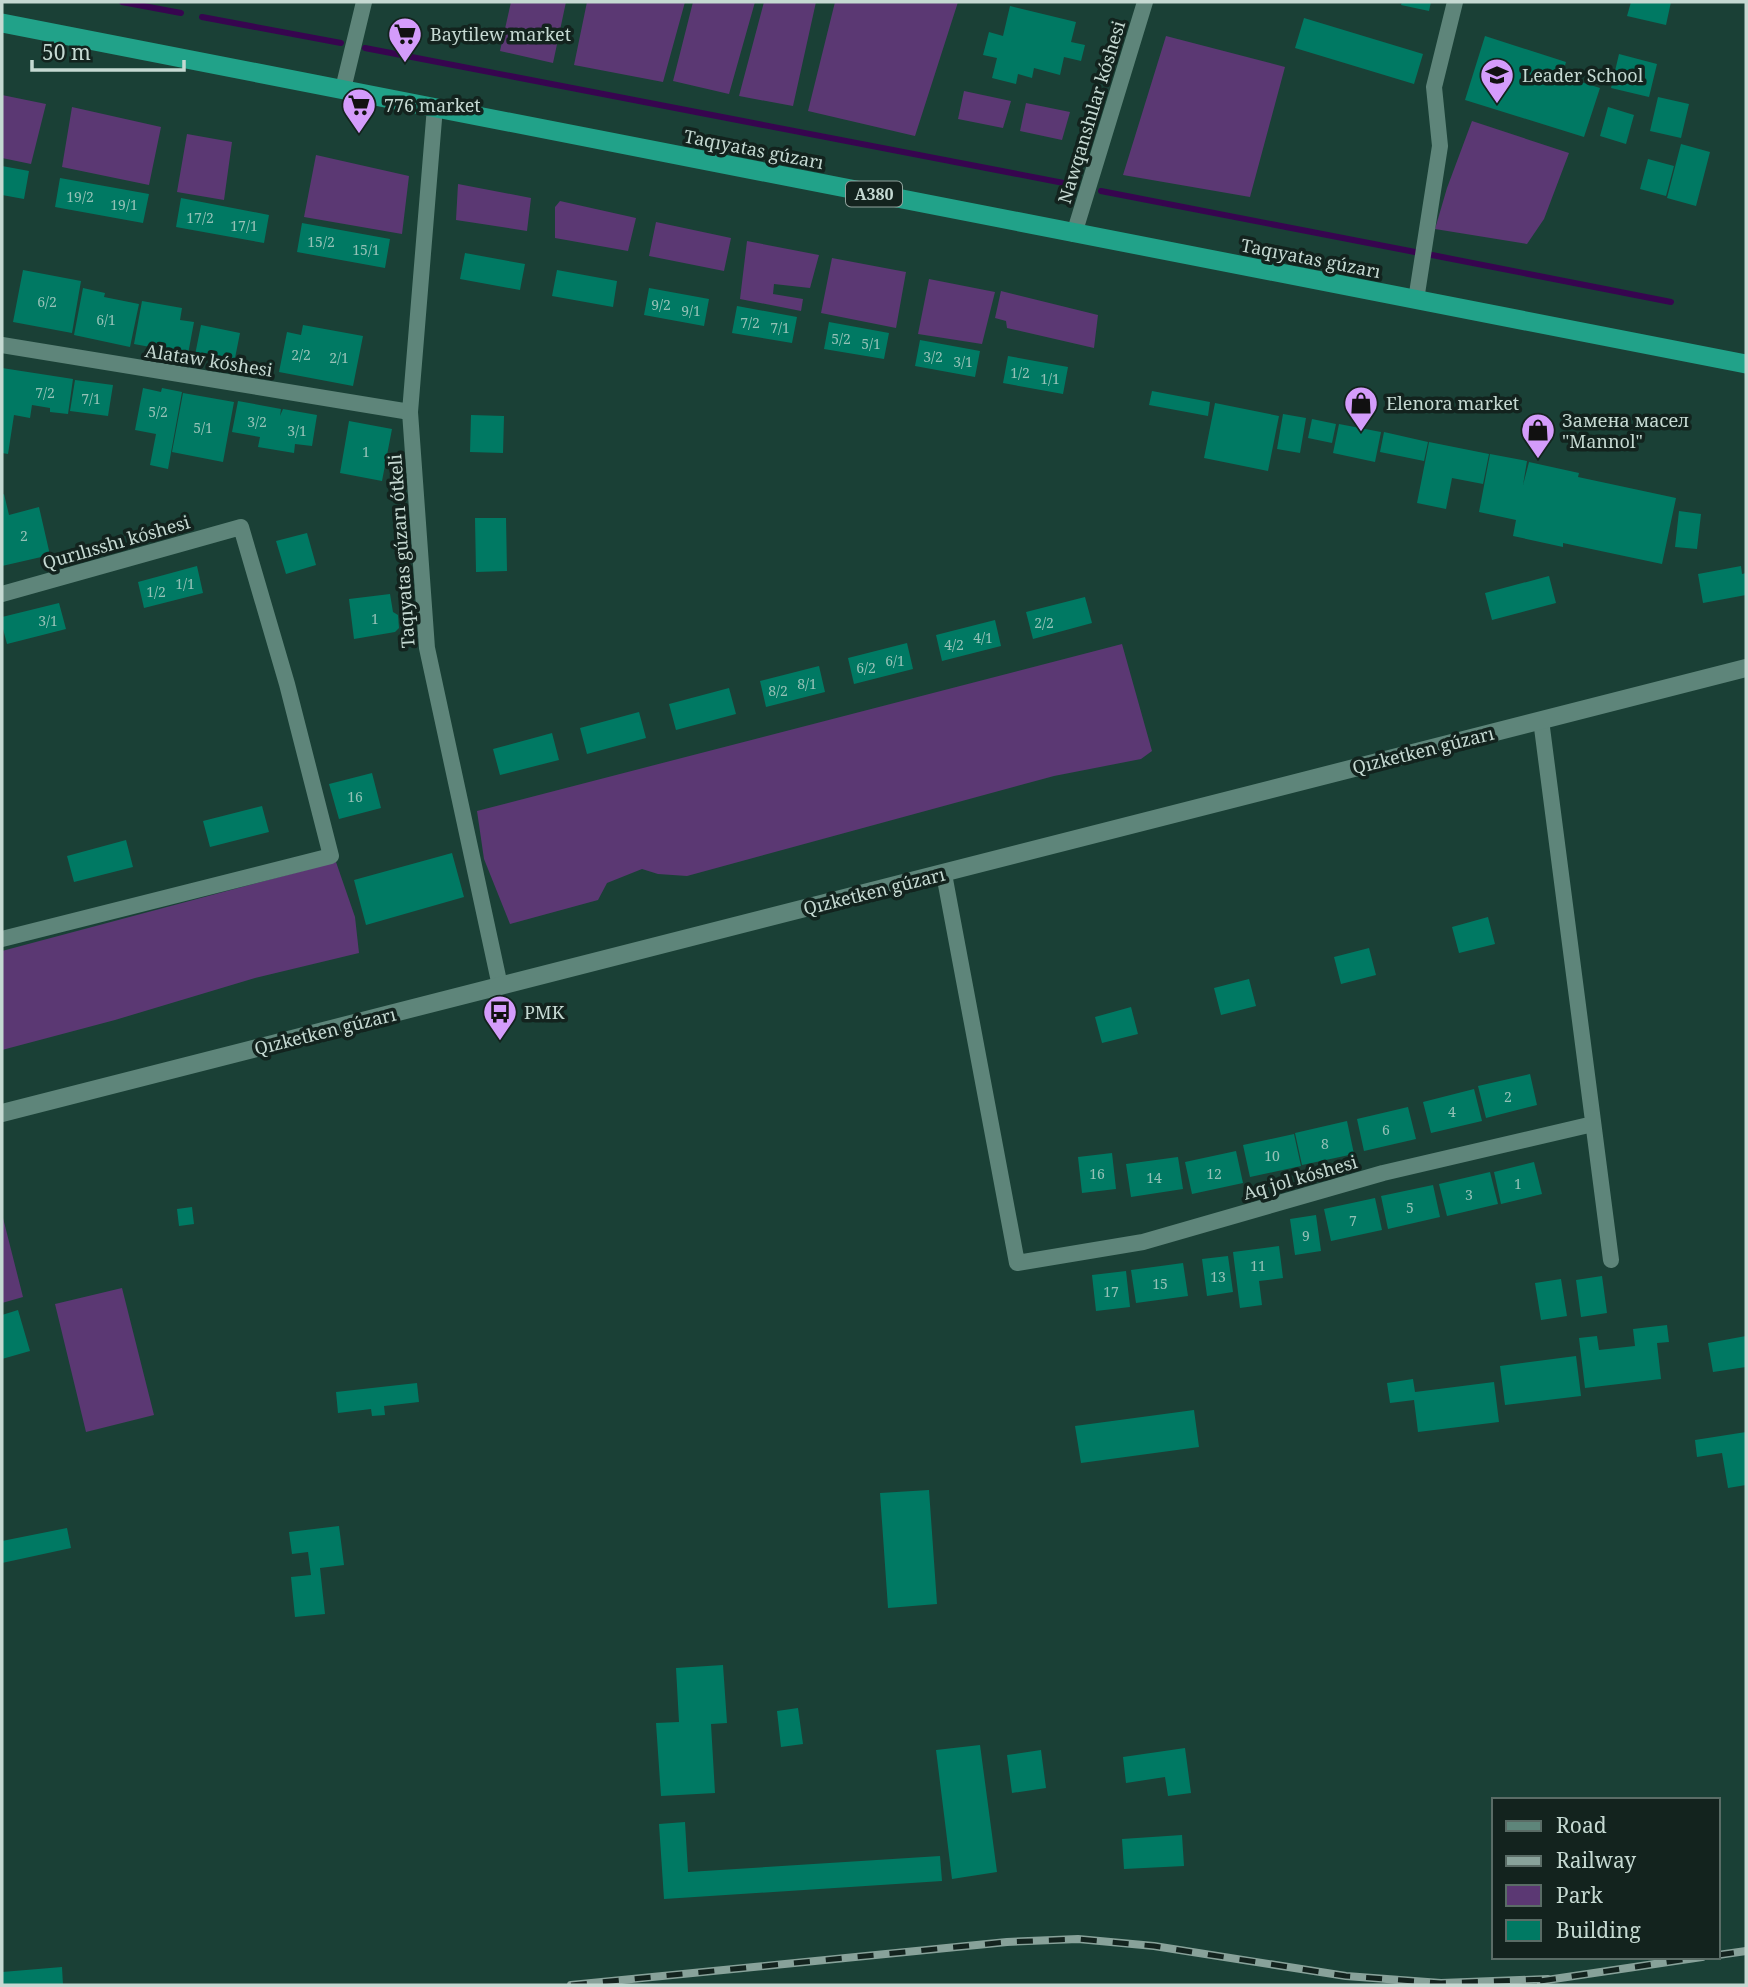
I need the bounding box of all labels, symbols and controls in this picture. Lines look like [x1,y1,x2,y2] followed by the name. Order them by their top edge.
[386,15,424,64] supermarket icon: Baytilew market
[1052,17,1130,206] street label: Nawqanshılar kóshesi
[430,22,571,46] place label: Baytilew market
[32,28,184,72] scale bar
[42,38,91,66] text: 50 m
[1478,56,1516,105] school or university icon: Leader School
[1522,63,1644,87] place label: Leader School
[340,86,378,135] supermarket icon: 776 market
[384,93,481,117] place label: 776 market
[682,124,826,174] street label: Taqıyatas gúzarı
[846,182,902,206] road number: A380
[66,187,94,206] house number: 19/2
[110,195,138,214] house number: 19/1
[186,208,214,227] house number: 17/2
[230,216,258,235] house number: 17/1
[307,232,335,251] house number: 15/2
[1239,233,1383,283] street label: Taqıyatas gúzarı
[352,240,380,259] house number: 15/1
[37,292,57,311] house number: 6/2
[651,295,671,314] house number: 9/2
[681,301,701,320] house number: 9/1
[96,310,116,329] house number: 6/1
[740,313,760,332] house number: 7/2
[770,318,790,337] house number: 7/1
[831,329,851,348] house number: 5/2
[861,334,881,353] house number: 5/1
[144,338,275,382] street label: Alataw kóshesi
[291,345,311,364] house number: 2/2
[923,347,943,366] house number: 3/2
[329,348,349,367] house number: 2/1
[953,352,973,371] house number: 3/1
[1010,363,1030,382] house number: 1/2
[1040,369,1060,388] house number: 1/1
[35,383,55,402] house number: 7/2
[1342,384,1380,433] shop icon: Elenora market
[81,389,101,408] house number: 7/1
[1386,391,1519,415] place label: Elenora market
[148,402,168,421] house number: 5/2
[1562,408,1689,453] place label: Замена масел "Mannol"
[1519,411,1557,460] shop icon: Замена масел "Mannol"
[247,412,267,431] house number: 3/2
[193,418,213,437] house number: 5/1
[287,421,307,440] house number: 3/1
[362,442,370,461] house number: 1
[382,453,420,649] street label: Taqıyatas gúzarı ótkeli
[40,509,193,574] street label: Qurılısshı kóshesi
[20,526,28,545] house number: 2
[175,574,195,593] house number: 1/1
[146,582,166,601] house number: 1/2
[371,609,379,628] house number: 1
[38,611,58,630] house number: 3/1
[1034,613,1054,632] house number: 2/2
[973,628,993,647] house number: 4/1
[944,635,964,654] house number: 4/2
[885,651,905,670] house number: 6/1
[856,658,876,677] house number: 6/2
[797,674,817,693] house number: 8/1
[768,681,788,700] house number: 8/2
[1350,721,1497,779] street label: Qızketken gúzarı
[347,787,363,806] house number: 16
[801,862,948,920] street label: Qızketken gúzarı
[481,993,519,1042] bus stop icon: PMK
[524,1000,565,1024] place label: PMK
[252,1002,399,1060] street label: Qızketken gúzarı
[1504,1087,1512,1106] house number: 2
[1448,1102,1456,1121] house number: 4
[1382,1120,1390,1139] house number: 6
[1321,1134,1329,1153] house number: 8
[1264,1146,1280,1165] house number: 10
[1240,1149,1360,1205] street label: Aq jol kóshesi
[1089,1164,1105,1183] house number: 16
[1206,1164,1222,1183] house number: 12
[1146,1168,1162,1187] house number: 14
[1514,1174,1522,1193] house number: 1
[1465,1185,1473,1204] house number: 3
[1406,1198,1414,1217] house number: 5
[1349,1211,1357,1230] house number: 7
[1302,1226,1310,1245] house number: 9
[1250,1256,1266,1275] house number: 11
[1210,1267,1226,1286] house number: 13
[1152,1274,1168,1293] house number: 15
[1103,1282,1119,1301] house number: 17
[1492,1798,1720,1959] legend
[1556,1811,1607,1839] text: Road
[1556,1846,1636,1874] text: Railway
[1556,1881,1603,1909] text: Park
[1556,1916,1641,1944] text: Building

